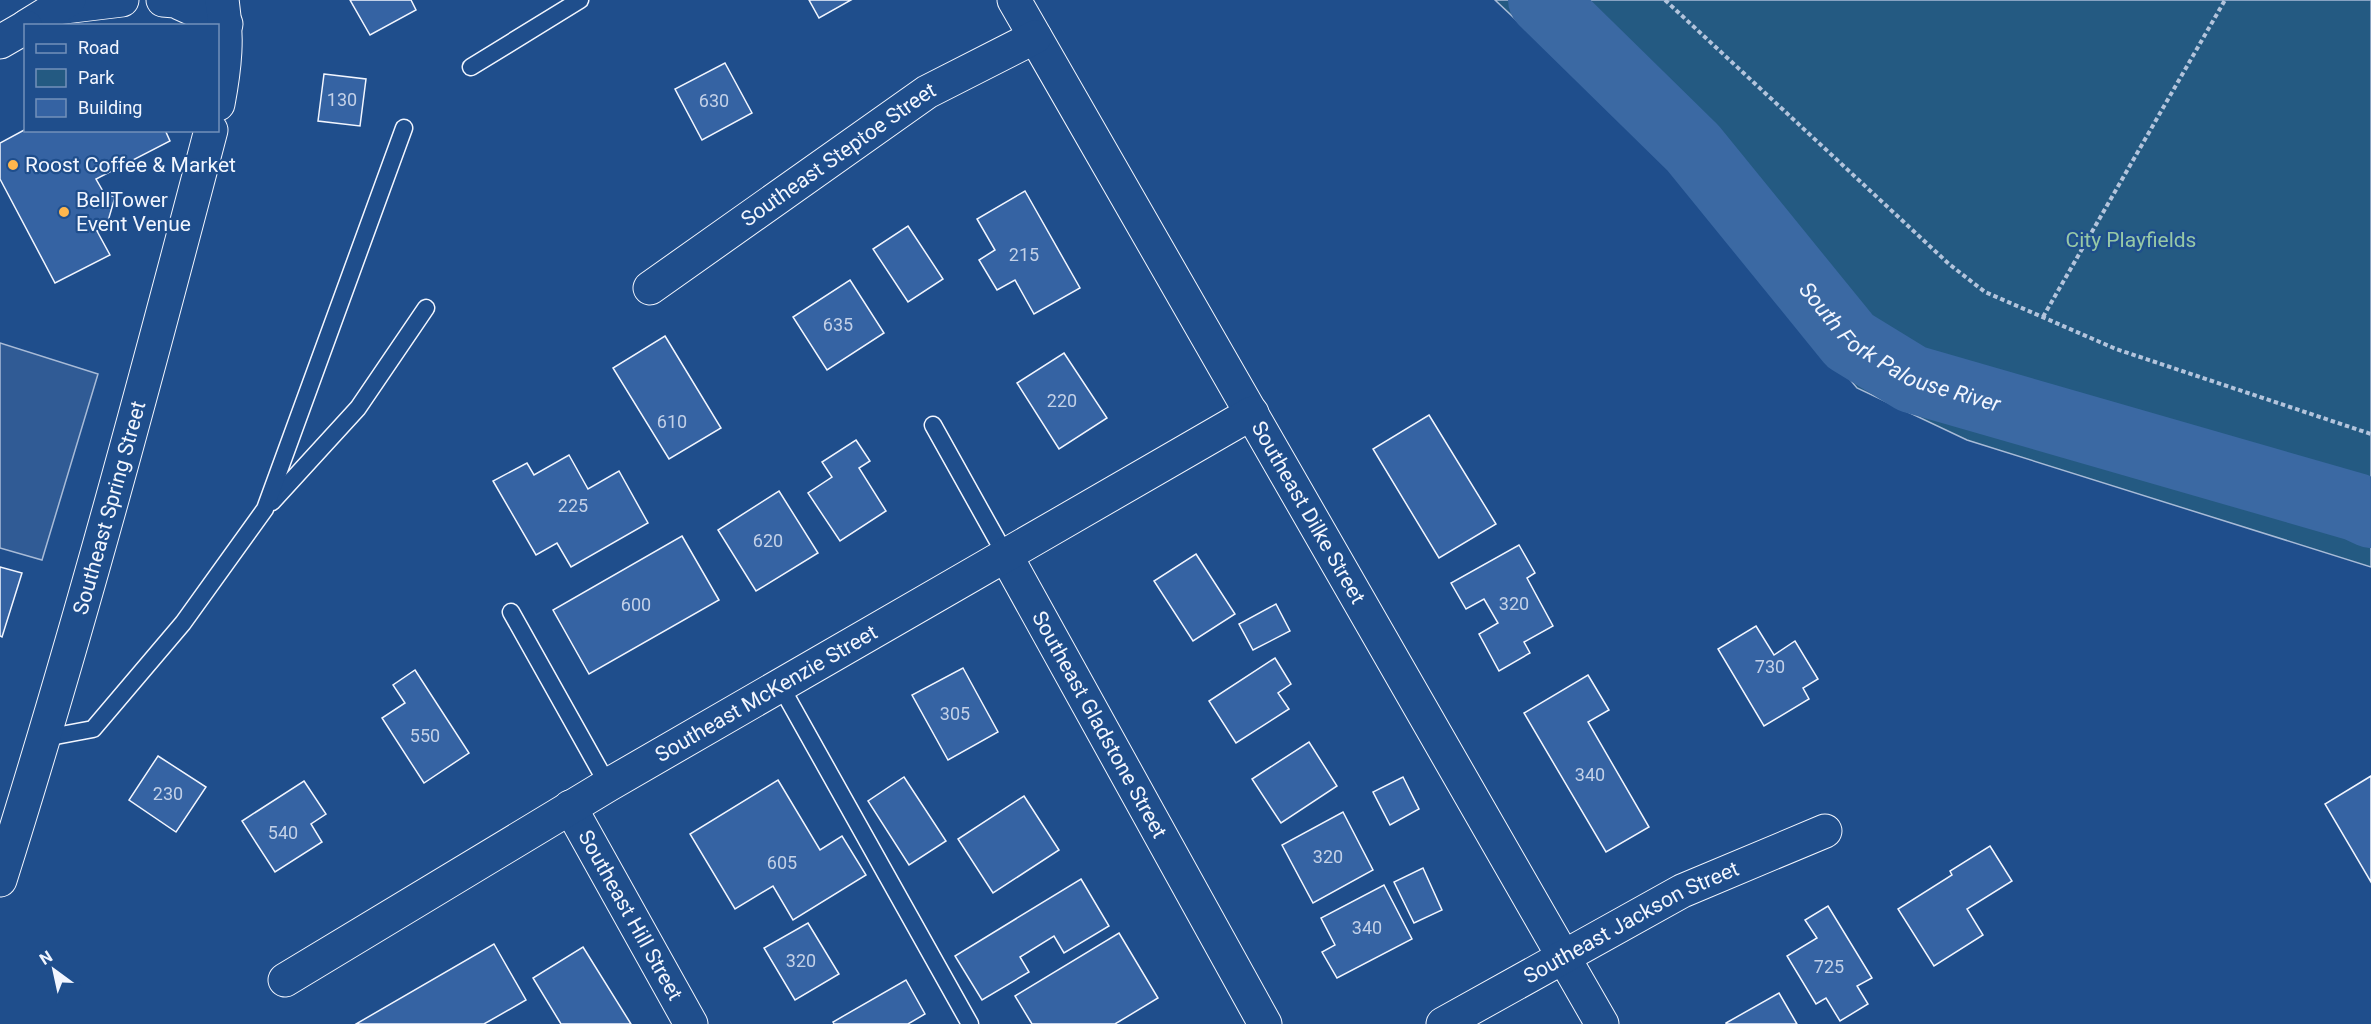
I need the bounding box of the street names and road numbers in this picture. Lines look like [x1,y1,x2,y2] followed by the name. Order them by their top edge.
[737,78,940,232] street label: Southeast Steptoe Street
[68,398,151,617] street label: Southeast Spring Street
[1247,417,1370,608] street label: Southeast Dilke Street
[1027,607,1172,842] street label: Southeast Gladstone Street
[651,620,882,767] street label: Southeast McKenzie Street
[573,826,687,1005] street label: Southeast Hill Street
[1519,857,1742,989] street label: Southeast Jackson Street

